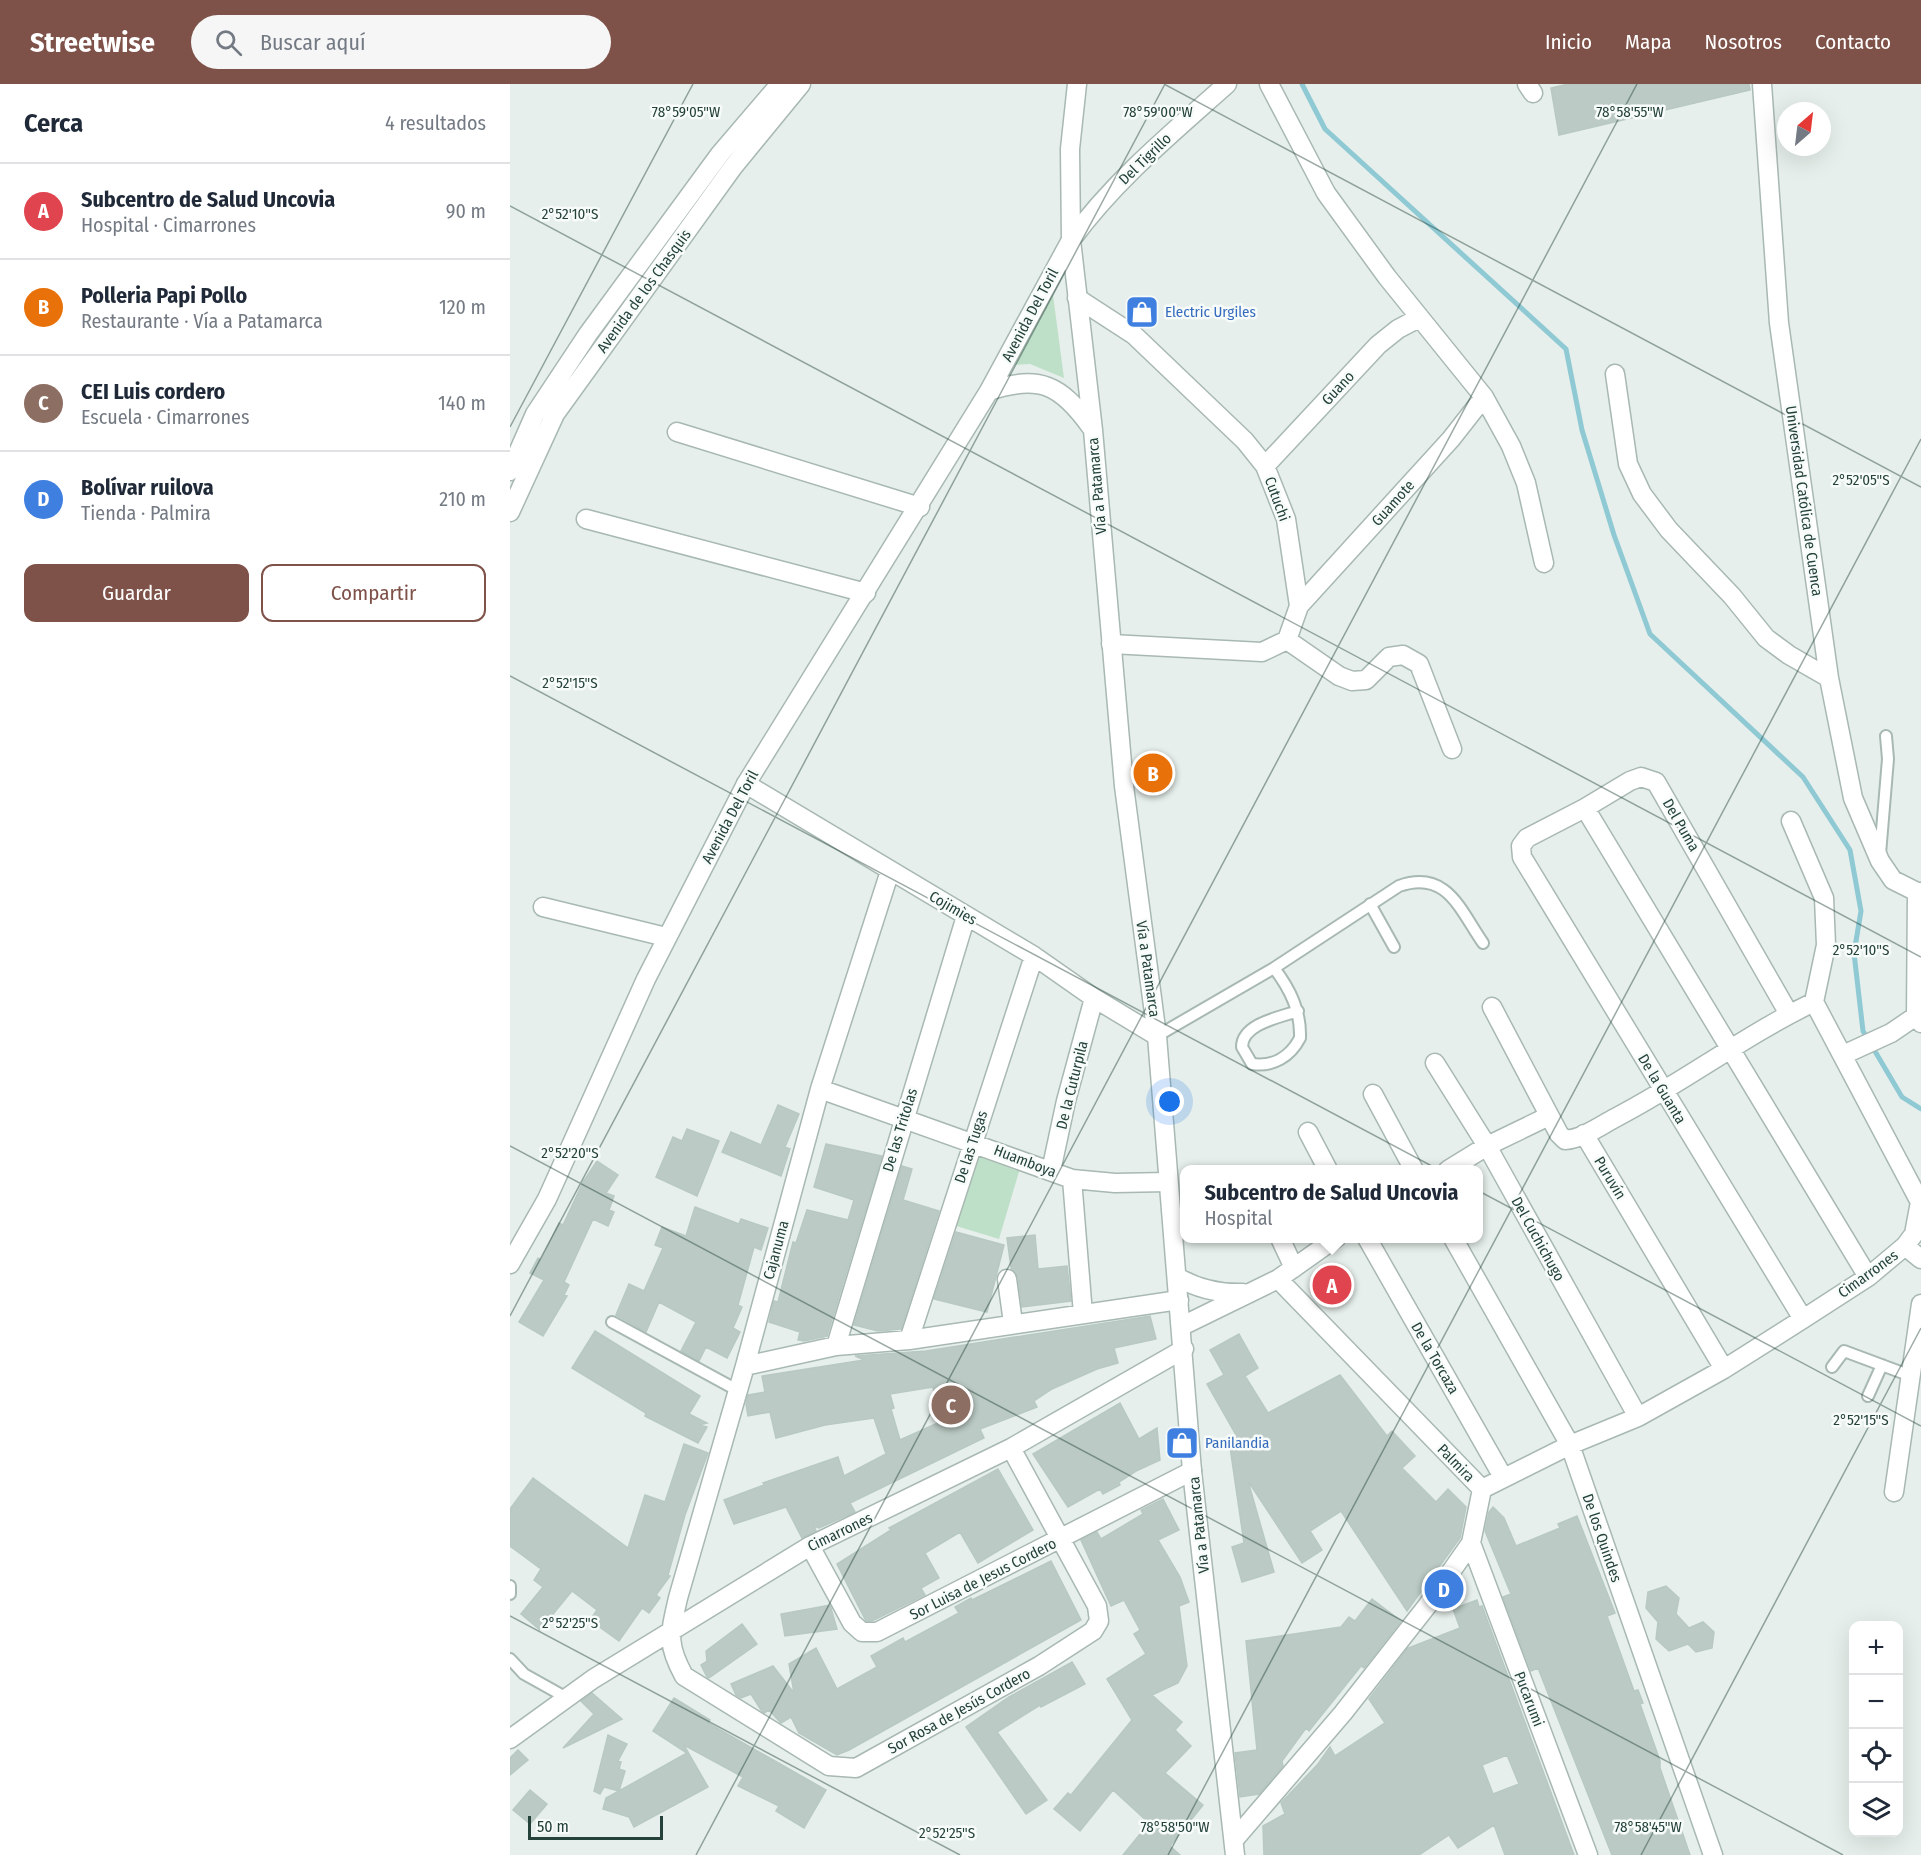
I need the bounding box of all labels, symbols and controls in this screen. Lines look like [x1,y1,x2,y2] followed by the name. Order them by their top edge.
[191,15,611,69] search box
[30,26,155,59] text: Streetwise
[212,26,245,59] icon: search
[260,29,365,56] text: Buscar aquí
[1545,29,1592,55] text: Inicio
[1625,29,1672,55] text: Mapa
[1705,29,1782,55] text: Nosotros
[1815,29,1891,55] text: Contacto
[1777,102,1831,156] north arrow
[652,103,720,121] text: 78°59'05"W
[1123,103,1193,121] text: 78°59'00"W
[1596,103,1664,121] text: 78°58'55"W
[24,108,83,139] text: Cerca
[385,111,486,135] text: 4 resultados
[1115,129,1175,188] street label: Del Tigrillo
[81,186,335,213] text: Subcentro de Salud Uncovia
[38,199,49,223] text: A
[446,199,486,223] text: 90 m
[542,205,598,223] text: 2°52'10"S
[81,213,256,237] text: Hospital · Cimarrones
[593,226,695,356] street label: Avenida de los Chasquis
[998,265,1062,365] street label: Avenida Del Toril
[81,282,247,309] text: Polleria Papi Pollo
[1124,294,1160,330] shop icon: Electric Urgiles
[38,295,49,319] text: B
[439,295,486,319] text: 120 m
[1165,303,1256,321] place label: Electric Urgiles
[81,309,323,333] text: Restaurante · Vía a Patamarca
[1318,367,1358,409] street label: Guano
[81,378,225,405] text: CEI Luis cordero
[38,391,49,415] text: C
[438,391,486,415] text: 140 m
[81,405,249,429] text: Escuela · Cimarrones
[1782,405,1826,597] street label: Universidad Católica de Cuenca
[1084,437,1110,535] street label: Vía a Patamarca
[1832,471,1890,489] text: 2°52'05"S
[81,474,214,501] text: Bolívar ruilova
[1261,474,1293,524] street label: Cutuchi
[1368,476,1418,530] street label: Guamote
[38,487,49,511] text: D
[439,487,486,511] text: 210 m
[81,501,211,525] text: Tienda · Palmira
[24,564,249,622] button: Guardar
[261,564,486,622] button: Compartir
[542,674,598,692] text: 2°52'15"S
[1134,750,1172,796] pin: B
[698,767,762,867] street label: Avenida Del Toril
[1659,795,1703,855] street label: Del Puma
[926,887,980,929] street label: Cojimìes
[1132,920,1164,1018] street label: Vía a Patamarca
[1833,941,1889,959] text: 2°52'10"S
[1052,1039,1092,1131] street label: De la Cuturpila
[1634,1051,1690,1127] street label: De la Guanta
[879,1086,921,1174] street label: De las Tritolas
[1155,1087,1184,1116] your location
[951,1108,991,1186] street label: De las Tugas
[991,1141,1059,1181] street label: Huamboya
[541,1144,599,1162] text: 2°52'20"S
[1590,1153,1630,1203] street label: Puruvín
[1180,1165,1483,1243] popup
[1204,1179,1459,1206] text: Subcentro de Salud Uncovia
[1507,1194,1569,1284] street label: Del Cuchichugo
[1204,1206,1273,1230] text: Hospital
[759,1218,793,1282] street label: Cajanuma
[1834,1246,1902,1302] street label: Cimarrones
[1312,1262,1352,1308] pin: A
[1407,1319,1463,1397] street label: De la Torcaza
[932,1382,970,1428] pin: C
[1833,1411,1889,1429] text: 2°52'15"S
[1164,1425,1200,1461] shop icon: Panilandia
[1205,1434,1269,1452] place label: Panilandia
[1434,1440,1478,1486] street label: Palmira
[1185,1476,1213,1574] street label: Vía a Patamarca
[1578,1491,1626,1585] street label: De los Quindes
[805,1509,875,1555] street label: Cimarrones
[907,1534,1059,1624] street label: Sor Luisa de Jesus Cordero
[1424,1566,1464,1612] pin: D
[542,1614,598,1632] text: 2°52'25"S
[1849,1621,1903,1837] map controls
[1849,1621,1903,1675] button: +
[885,1664,1033,1758] street label: Sor Rosa de Jesús Cordero
[1510,1669,1548,1729] street label: Pucarumi
[1849,1675,1903,1729] button: −
[1849,1729,1903,1783] button: locate
[1849,1783,1903,1837] button: layers
[528,1813,663,1840] scale bar
[537,1817,569,1836] text: 50 m
[1141,1818,1209,1836] text: 78°58'50"W
[1614,1818,1682,1836] text: 78°58'45"W
[919,1824,975,1842] text: 2°52'25"S

